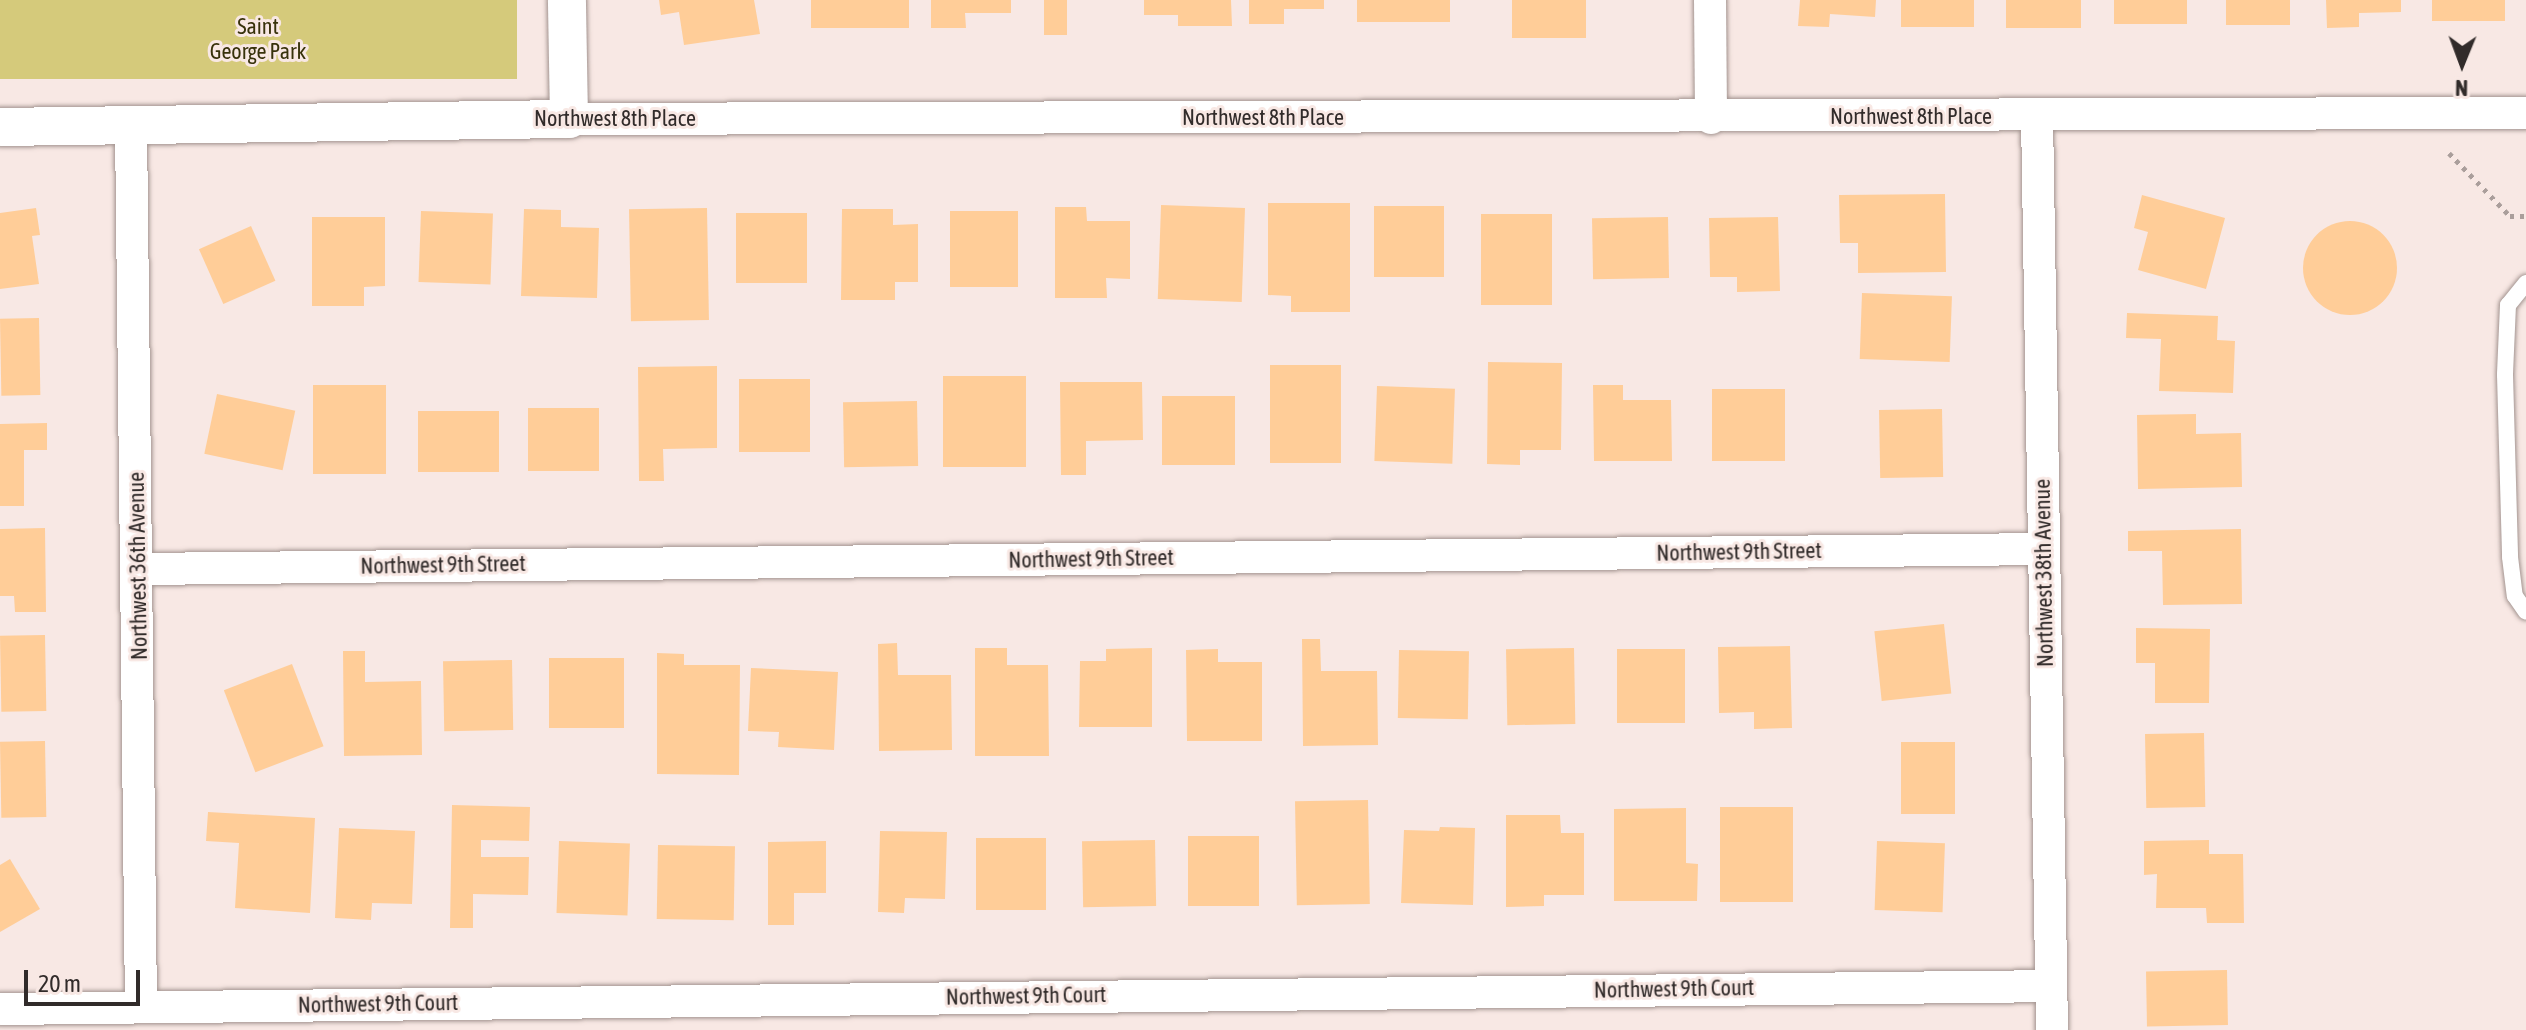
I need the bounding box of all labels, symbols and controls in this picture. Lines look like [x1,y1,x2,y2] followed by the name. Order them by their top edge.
[210,13,306,64] park label: Saint George Park
[2422,24,2502,104] north arrow
[2455,75,2468,101] text: N
[1830,104,1992,130] street label: Northwest 8th Place
[1182,105,1344,131] street label: Northwest 8th Place
[534,106,696,132] street label: Northwest 8th Place
[123,472,153,660] street label: Northwest 36th Avenue
[2029,479,2059,667] street label: Northwest 38th Avenue
[1656,537,1822,567] street label: Northwest 9th Street
[1008,544,1174,574] street label: Northwest 9th Street
[360,550,526,580] street label: Northwest 9th Street
[28,954,144,1004] scale bar
[38,970,81,997] text: 20 m
[1594,974,1754,1004] street label: Northwest 9th Court
[946,981,1106,1011] street label: Northwest 9th Court
[298,989,458,1019] street label: Northwest 9th Court

